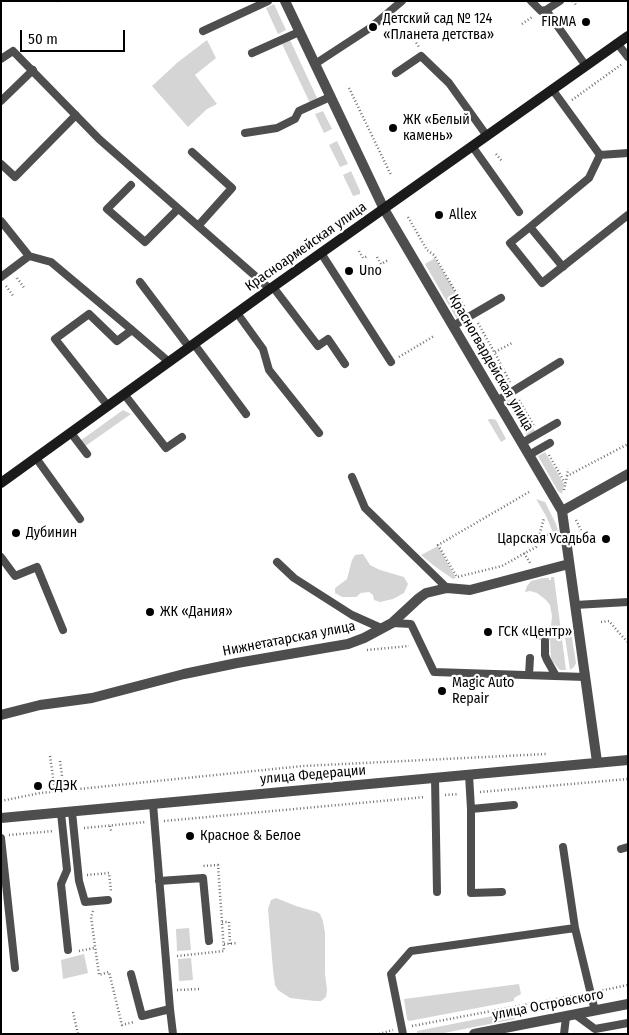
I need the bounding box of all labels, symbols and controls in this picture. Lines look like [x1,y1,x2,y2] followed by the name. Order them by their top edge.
[383,11,494,44] place label: Детский сад № 124 «Планета детства»
[541,14,576,30] place label: FIRMA
[580,16,592,28] marker: FIRMA
[22,20,128,52] scale bar
[367,21,379,33] marker: Детский сад № 124 «Планета детства»
[28,30,58,48] text: 50 m
[403,112,470,144] place label: ЖК «Белый камень»
[387,122,399,134] marker: ЖК «Белый камень»
[242,199,370,295] street label: Красноармейская улица
[449,207,477,223] place label: Allex
[433,209,445,221] marker: Allex
[359,263,382,279] place label: Uno
[343,265,355,277] marker: Uno
[445,292,537,434] street label: Красногвардейская улица
[26,525,77,541] place label: Дубинин
[10,527,22,539] marker: Дубинин
[497,531,596,547] place label: Царская Усадьба
[600,533,612,545] marker: Царская Усадьба
[160,604,233,620] place label: ЖК «Дания»
[144,606,156,618] marker: ЖК «Дания»
[221,618,357,660] street label: Нижнетатарская улица
[498,624,572,640] place label: ГСК «Центр»
[482,626,494,638] marker: ГСК «Центр»
[452,675,514,708] place label: Magic Auto Repair
[436,685,448,697] marker: Magic Auto Repair
[259,762,367,788] street label: улица Федерации
[48,778,77,794] place label: СДЭК
[32,780,44,792] marker: СДЭК
[200,828,301,844] place label: Красное & Белое
[184,830,196,842] marker: Красное & Белое
[491,986,605,1024] street label: улица Островского

